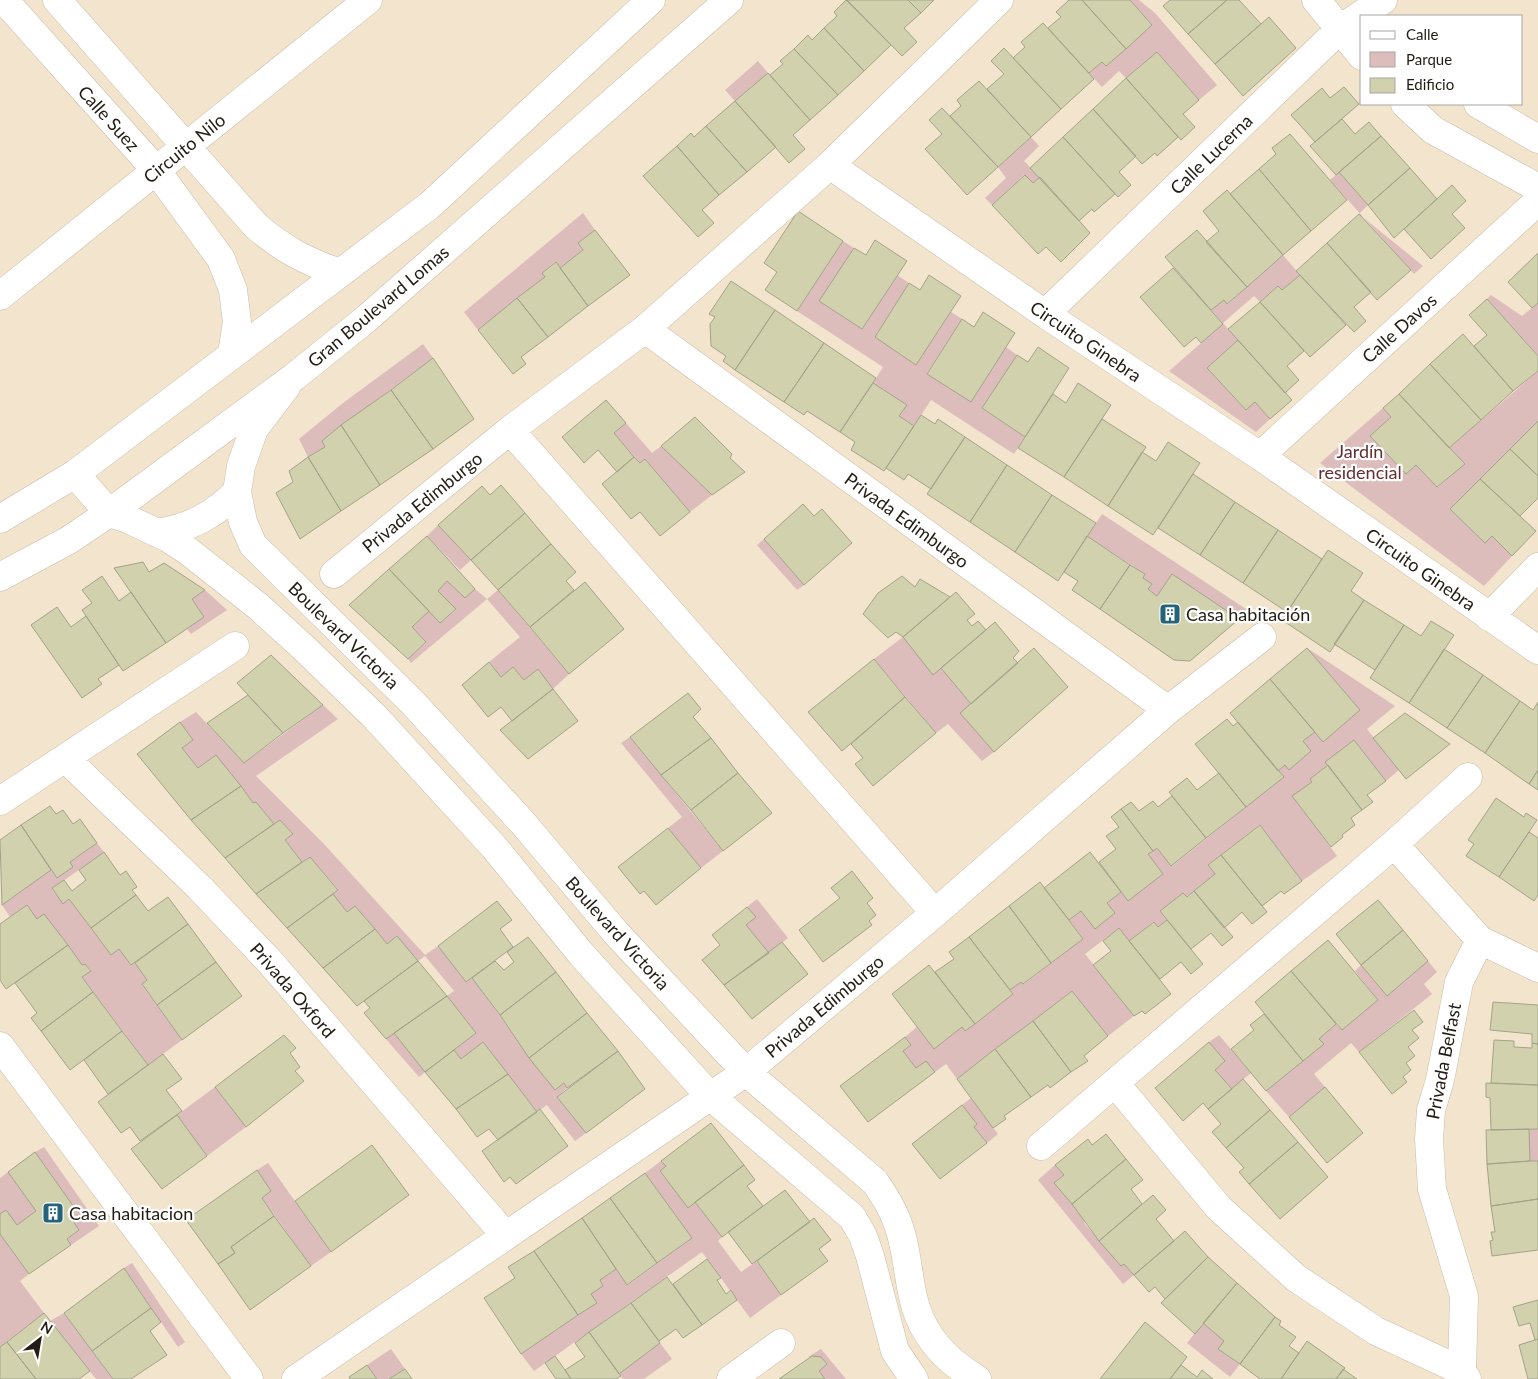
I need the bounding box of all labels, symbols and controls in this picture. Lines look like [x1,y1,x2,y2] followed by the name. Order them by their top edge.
[1360,15,1523,105] legend
[1406,25,1439,43] text: Calle
[1406,50,1452,68] text: Parque
[1406,75,1454,93] text: Edificio
[74,81,144,155] street label: Calle Suez
[139,108,229,188] street label: Circuito Nilo
[1165,109,1257,199] street label: Calle Lucerna
[303,240,453,371] street label: Gran Boulevard Lomas
[1357,289,1441,367] street label: Calle Davos
[1026,296,1146,386] street label: Circuito Ginebra
[1318,440,1402,483] park label: Jardín residencial
[357,447,487,557] street label: Privada Edimburgo
[841,468,973,572] street label: Privada Edimburgo
[1362,523,1480,615] street label: Circuito Ginebra
[284,577,404,693] street label: Boulevard Victoria
[1158,602,1182,626] building icon: Casa habitación
[1186,603,1310,625] place label: Casa habitación
[561,872,675,994] street label: Boulevard Victoria
[246,938,340,1042] street label: Privada Oxford
[760,950,888,1062] street label: Privada Edimburgo
[1421,1001,1465,1121] street label: Privada Belfast
[41,1201,65,1225] building icon: Casa habitacion
[69,1202,193,1224] place label: Casa habitacion
[15,1314,65,1364] north arrow
[38,1317,56,1337] text: N

